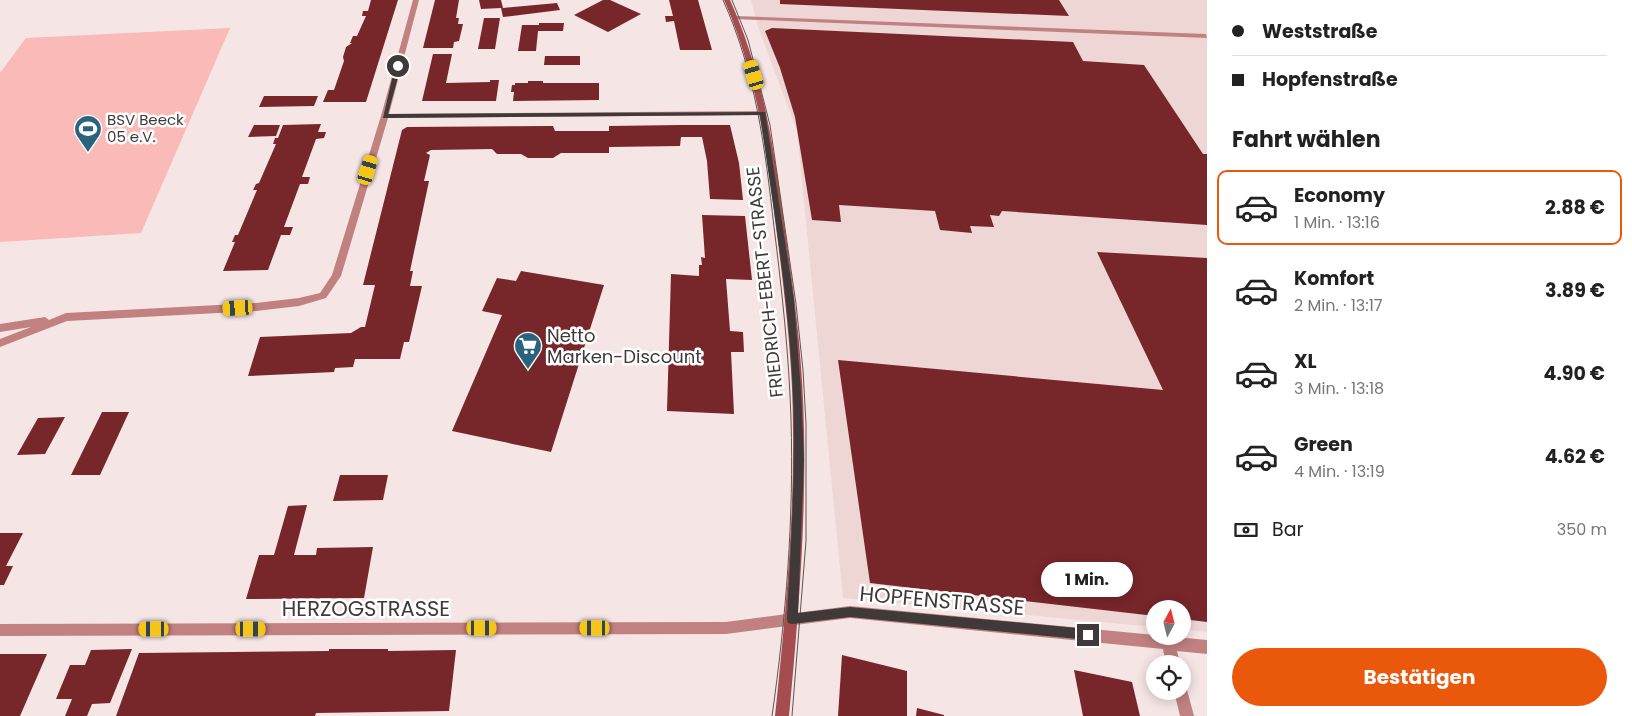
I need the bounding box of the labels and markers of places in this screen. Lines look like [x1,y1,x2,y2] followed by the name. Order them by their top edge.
[107,109,184,147] place label: BSV Beeck 05 e.V.
[73,114,103,153] sports icon: BSV Beeck 05 e.V.
[547,323,702,369] place label: Netto Marken-Discount
[513,331,543,370] supermarket icon: Netto Marken-Discount

